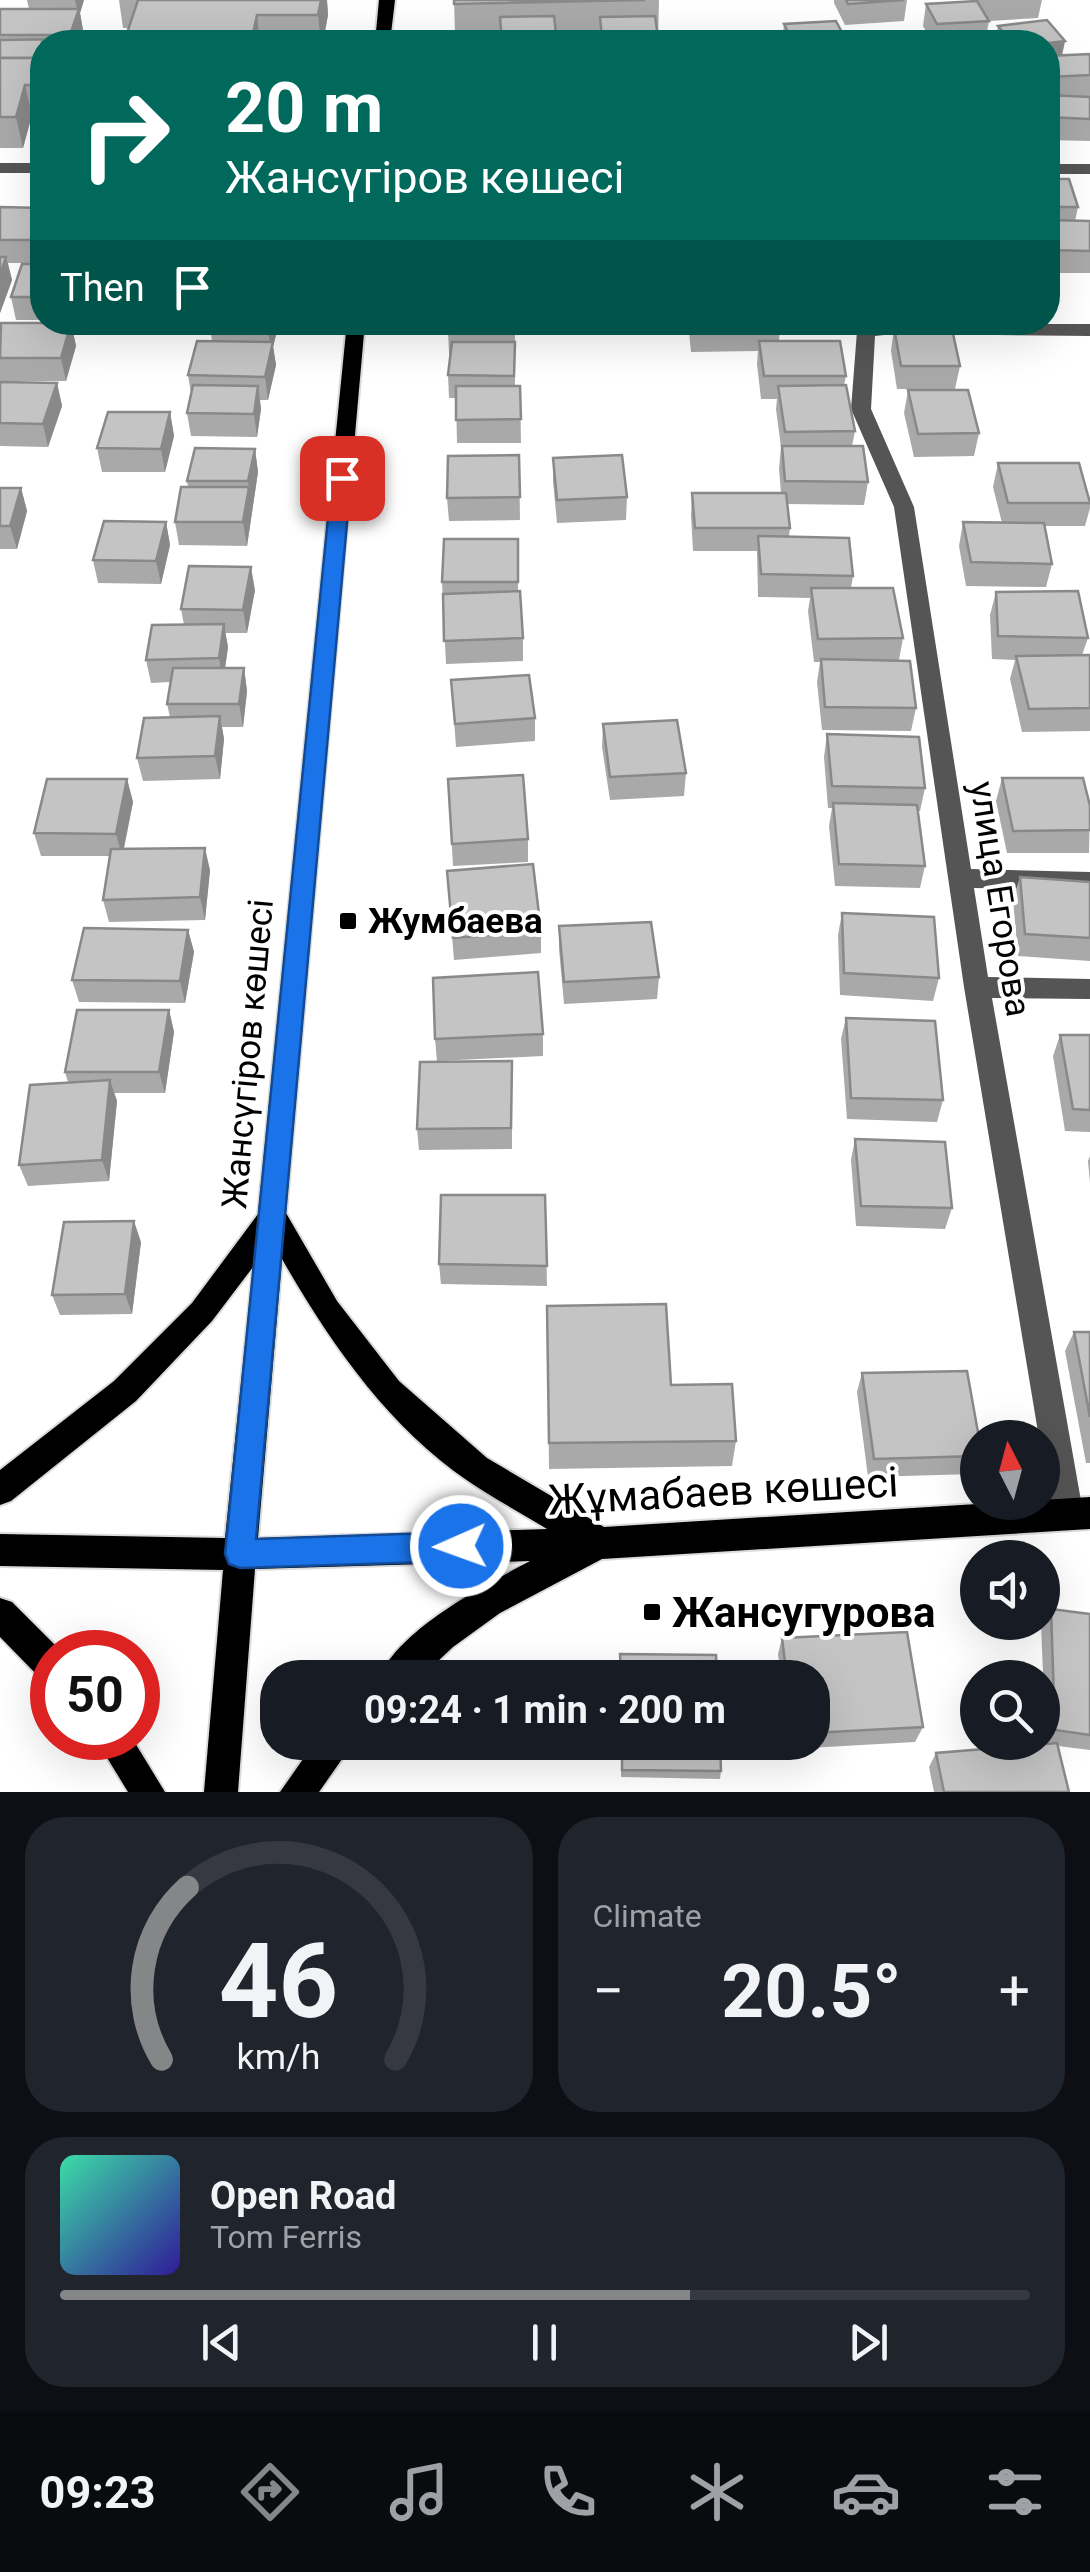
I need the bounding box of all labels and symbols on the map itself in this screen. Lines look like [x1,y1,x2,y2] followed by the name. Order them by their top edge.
[300,436,385,521] pin
[961,778,1039,1020] street label: улица Егорова
[214,897,282,1211] street label: Жансүгіров көшесі
[368,901,543,942] place label: Жумбаева
[337,910,359,932] marker: Жумбаева
[960,1420,1060,1520] north arrow
[547,1457,899,1525] street label: Жұмабаев көшесі
[409,1494,513,1598] position arrow
[672,1588,936,1637] place label: Жансугурова
[641,1601,663,1623] marker: Жансугурова
[30,1630,160,1760] speed limit sign: 50

